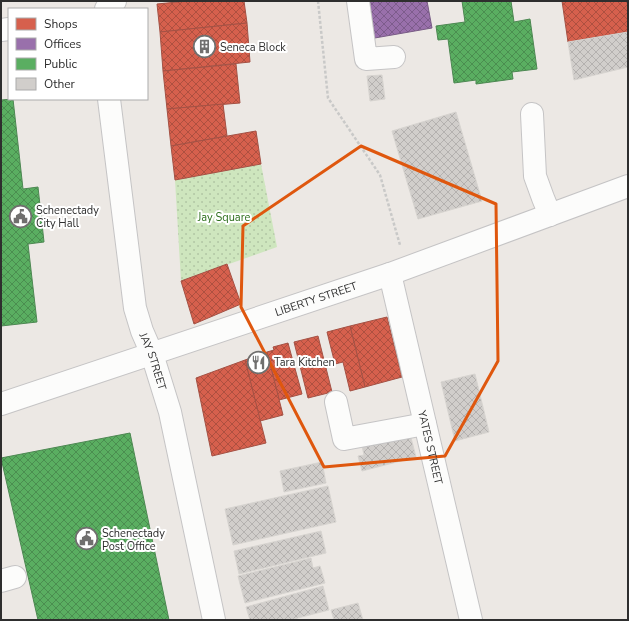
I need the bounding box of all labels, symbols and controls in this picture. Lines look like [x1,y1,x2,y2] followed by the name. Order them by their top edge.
[8,8,148,100] legend
[44,16,78,32] text: Shops
[192,34,218,60] building icon: Seneca Block
[44,36,82,52] text: Offices
[220,40,286,55] place label: Seneca Block
[44,56,78,72] text: Public
[44,76,76,92] text: Other
[8,203,34,229] public building icon: Schenectady City Hall
[36,203,99,231] place label: Schenectady City Hall
[197,210,251,225] park label: Jay Square
[273,278,359,319] street label: LIBERTY STREET
[136,329,170,392] street label: JAY STREET
[245,349,271,375] restaurant icon: Tara Kitchen
[274,355,335,370] place label: Tara Kitchen
[414,408,447,486] street label: YATES STREET
[73,526,99,552] public building icon: Schenectady Post Office
[102,526,165,554] place label: Schenectady Post Office

